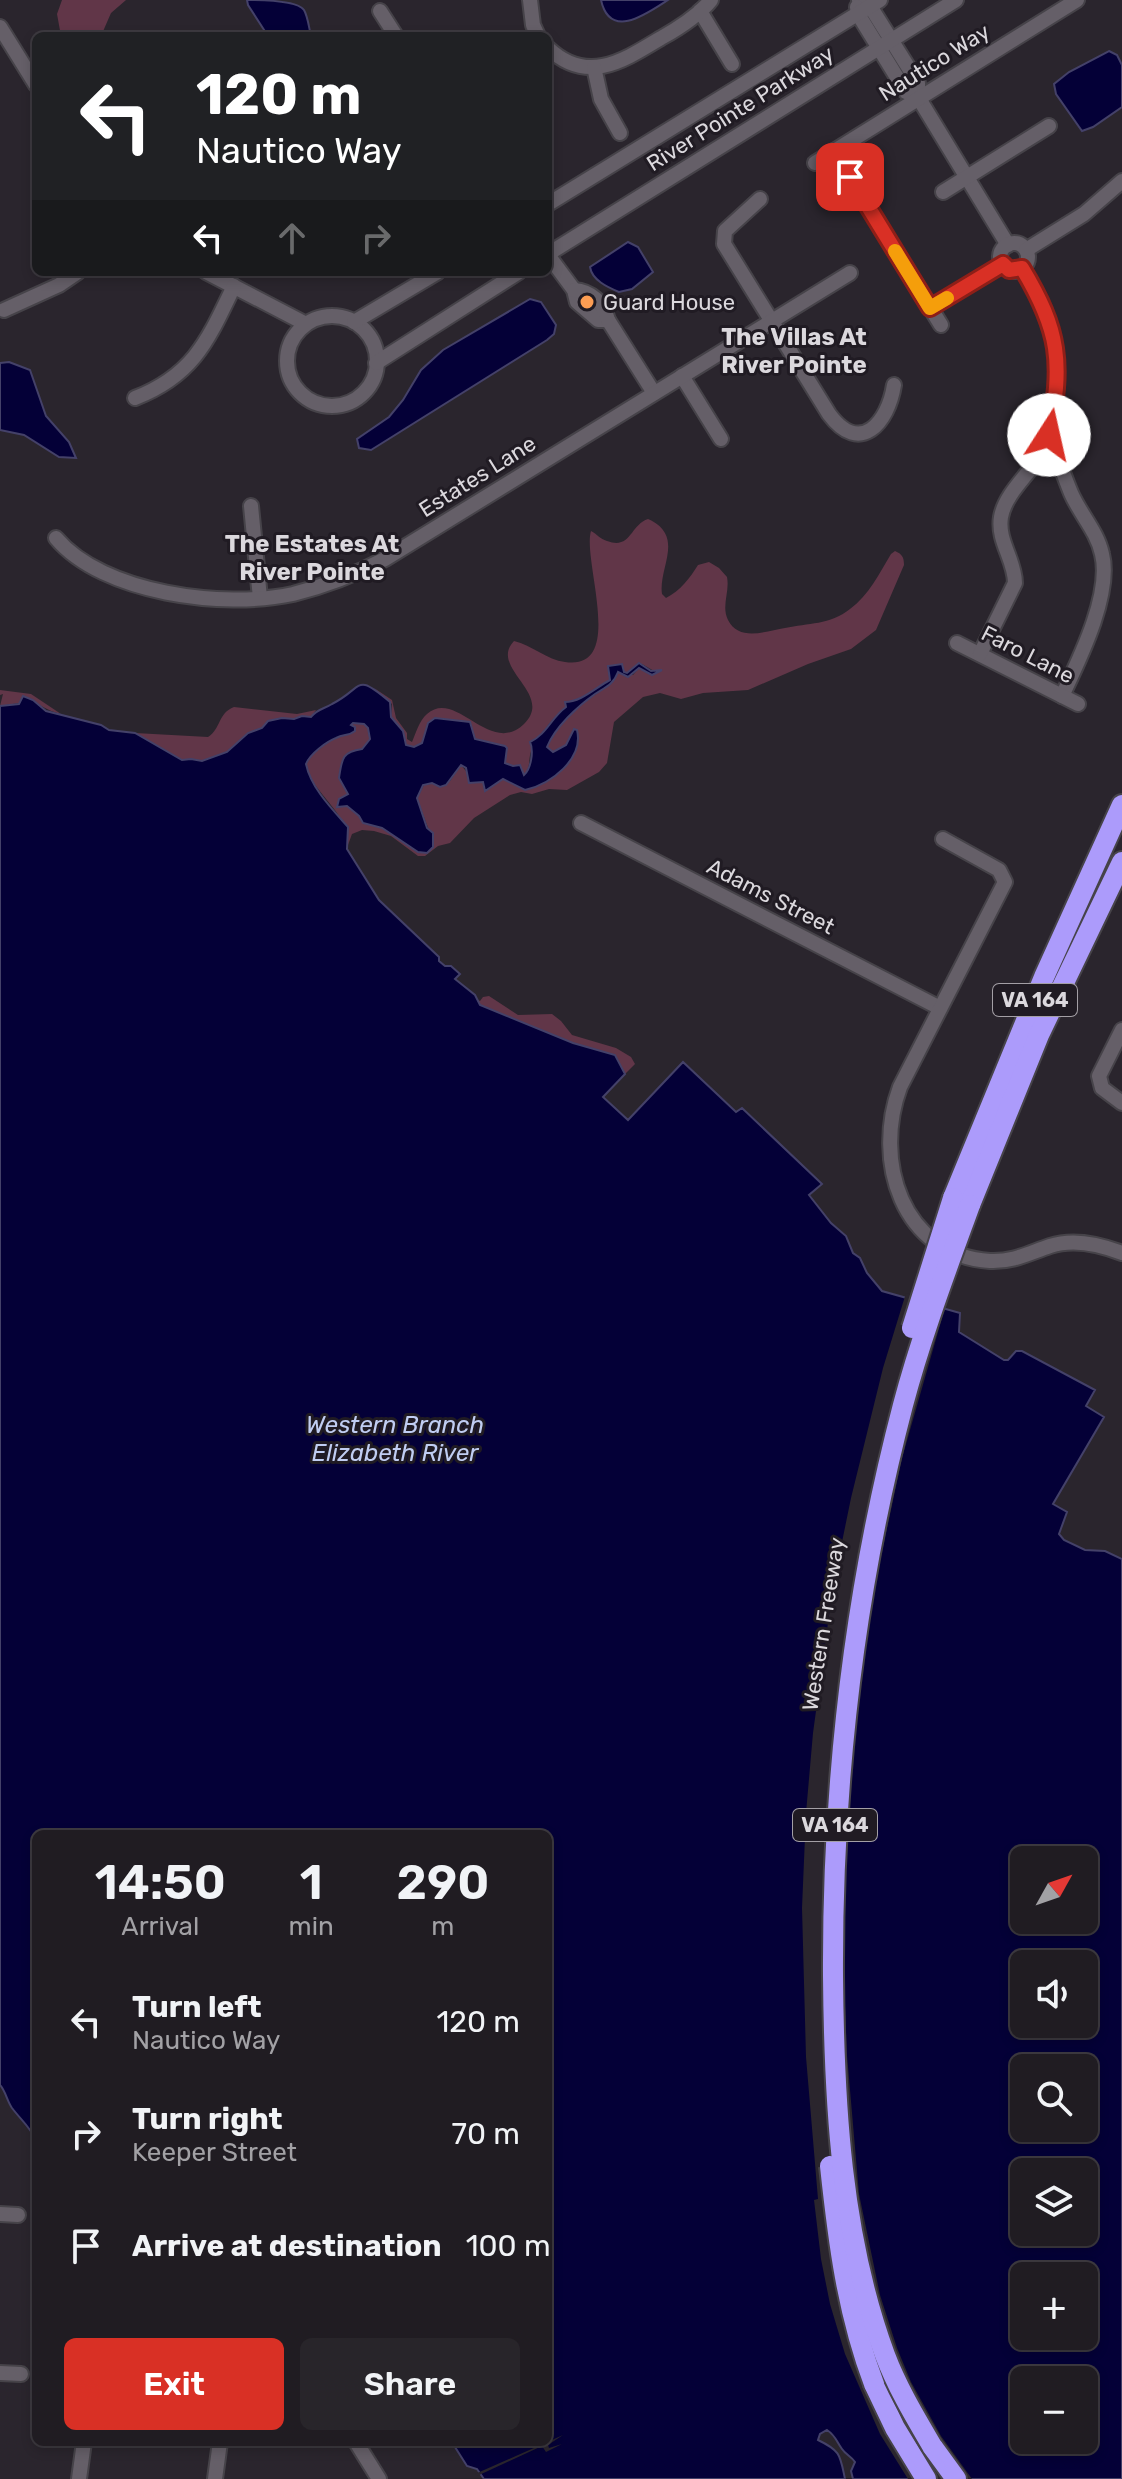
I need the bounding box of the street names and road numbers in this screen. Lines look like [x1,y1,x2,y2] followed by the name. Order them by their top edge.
[874,18,995,107] street label: Nautico Way
[642,40,839,177] street label: River Pointe Parkway
[414,430,541,523] street label: Estates Lane
[977,620,1079,689] street label: Faro Lane
[702,853,839,940] street label: Adams Street
[993,984,1077,1016] road number: VA 164
[796,1536,851,1713] street label: Western Freeway
[793,1809,877,1841] road number: VA 164

